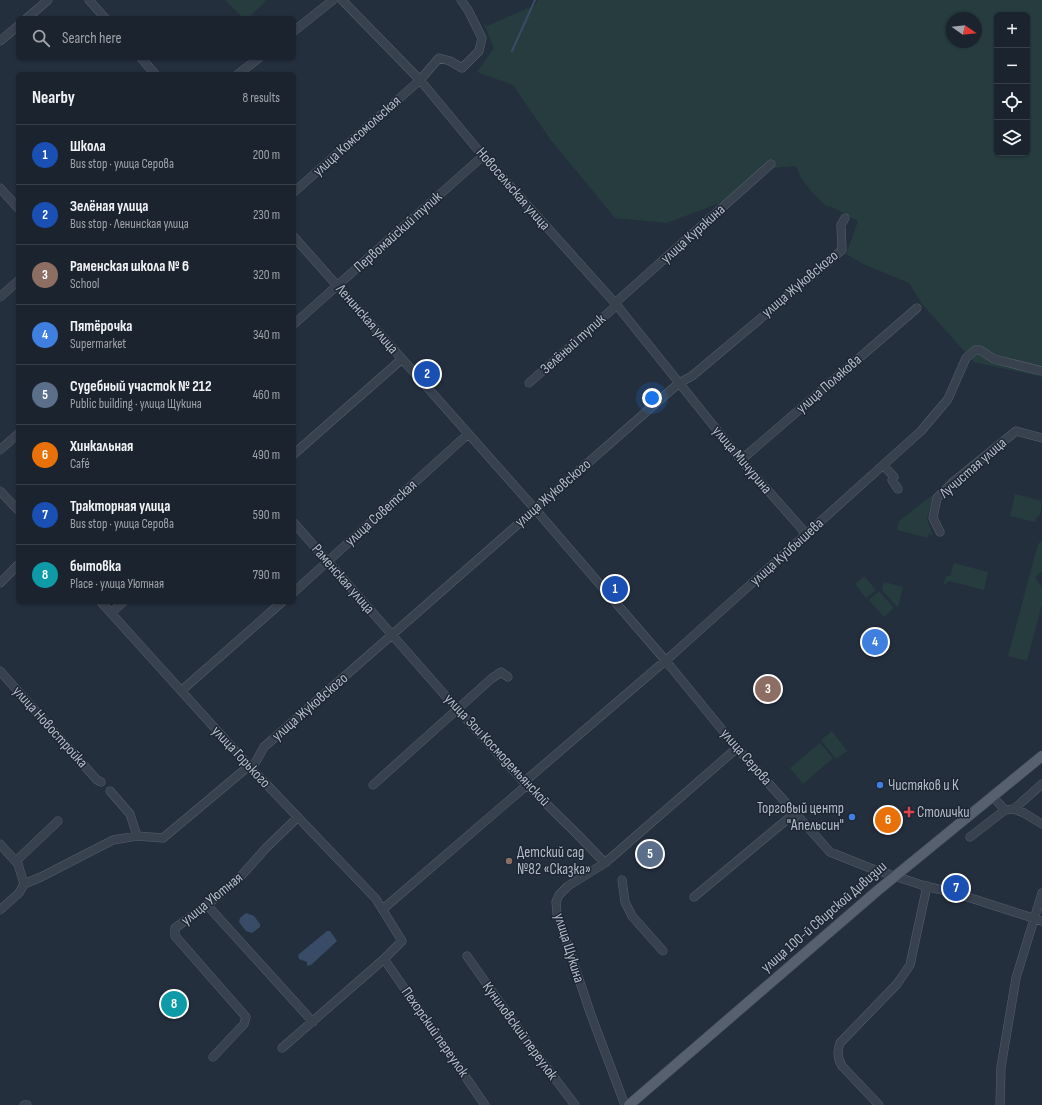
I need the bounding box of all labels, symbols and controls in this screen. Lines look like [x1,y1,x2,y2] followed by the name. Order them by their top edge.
[946,12,982,48] north arrow
[994,12,1030,156] map controls
[994,12,1030,48] button: +
[16,16,296,60] search box
[30,27,52,49] icon: search
[62,29,122,48] text: Search here
[994,48,1030,84] button: −
[994,84,1030,120] button: locate
[32,88,75,108] text: Nearby
[242,90,280,106] text: 8 results
[309,92,405,180] street label: улица Комсомольская
[994,120,1030,156] button: layers
[70,137,106,156] text: Школа
[472,143,554,235] street label: Новосельская улица
[42,147,48,163] text: 1
[253,147,280,163] text: 200 m
[70,156,174,172] text: Bus stop · улица Серова
[350,187,446,277] street label: Первомайский тупик
[70,197,148,216] text: Зелёная улица
[657,200,729,268] street label: улица Куракина
[42,207,48,223] text: 2
[253,207,280,223] text: 230 m
[70,216,189,232] text: Bus stop · Ленинская улица
[758,246,842,322] street label: улица Жуковского
[70,257,189,276] text: Раменская школа № 6
[42,267,48,283] text: 3
[253,267,280,283] text: 320 m
[70,276,100,292] text: School
[331,279,403,358] street label: Ленинская улица
[536,310,610,378] street label: Зелёный тупик
[70,317,132,336] text: Пятёрочка
[42,327,48,343] text: 4
[253,327,280,343] text: 340 m
[70,336,126,352] text: Supermarket
[792,350,866,418] street label: улица Полякова
[414,359,440,389] pin: 2
[70,377,211,396] text: Судебный участок № 212
[42,387,48,403] text: 5
[253,387,280,403] text: 460 m
[642,388,662,408] your location
[70,396,202,412] text: Public building · улица Щукина
[708,422,776,498] street label: улица Мичурина
[935,433,1011,503] street label: Лучистая улица
[70,437,133,456] text: Хинкальная
[42,447,48,463] text: 6
[253,447,280,463] text: 490 m
[511,455,595,531] street label: улица Жуковского
[70,456,90,472] text: Café
[341,476,421,550] street label: улица Советская
[70,497,170,516] text: Тракторная улица
[42,507,48,523] text: 7
[253,507,280,523] text: 590 m
[746,514,828,590] street label: улица Куйбышева
[70,516,174,532] text: Bus stop · улица Серова
[307,540,379,618] street label: Раменская улица
[70,557,121,576] text: бытовка
[42,567,48,583] text: 8
[253,567,280,583] text: 790 m
[602,574,628,604] pin: 1
[70,576,164,592] text: Place · улица Уютная
[862,627,888,657] pin: 4
[268,669,352,745] street label: улица Жуковского
[755,674,781,704] pin: 3
[8,682,92,772] street label: улица Новостройка
[440,690,554,810] street label: улица Зои Космодемьянской
[207,722,275,792] street label: улица Горького
[716,725,776,790] street label: улица Серова
[888,776,959,795] place label: Чистяков и К
[875,780,885,790] marker: Чистяков и К
[757,799,844,835] place label: Торговый центр "Апельсин"
[917,803,970,822] place label: Столички
[875,805,901,835] pin: 6
[904,807,914,817] marker: Столички
[847,812,857,822] marker: Торговый центр "Апельсин"
[637,839,663,869] pin: 5
[517,843,591,879] place label: Детский сад №82 «Сказка»
[504,856,514,866] marker: Детский сад №82 «Сказка»
[757,857,891,977] street label: улица 100-й Свирской Дивизии
[177,868,247,930] street label: улица Уютная
[943,873,969,903] pin: 7
[549,911,589,985] street label: улица Щукина
[478,978,562,1084] street label: Куниловский переулок
[397,983,473,1081] street label: Пехорский переулок
[161,989,187,1019] pin: 8

